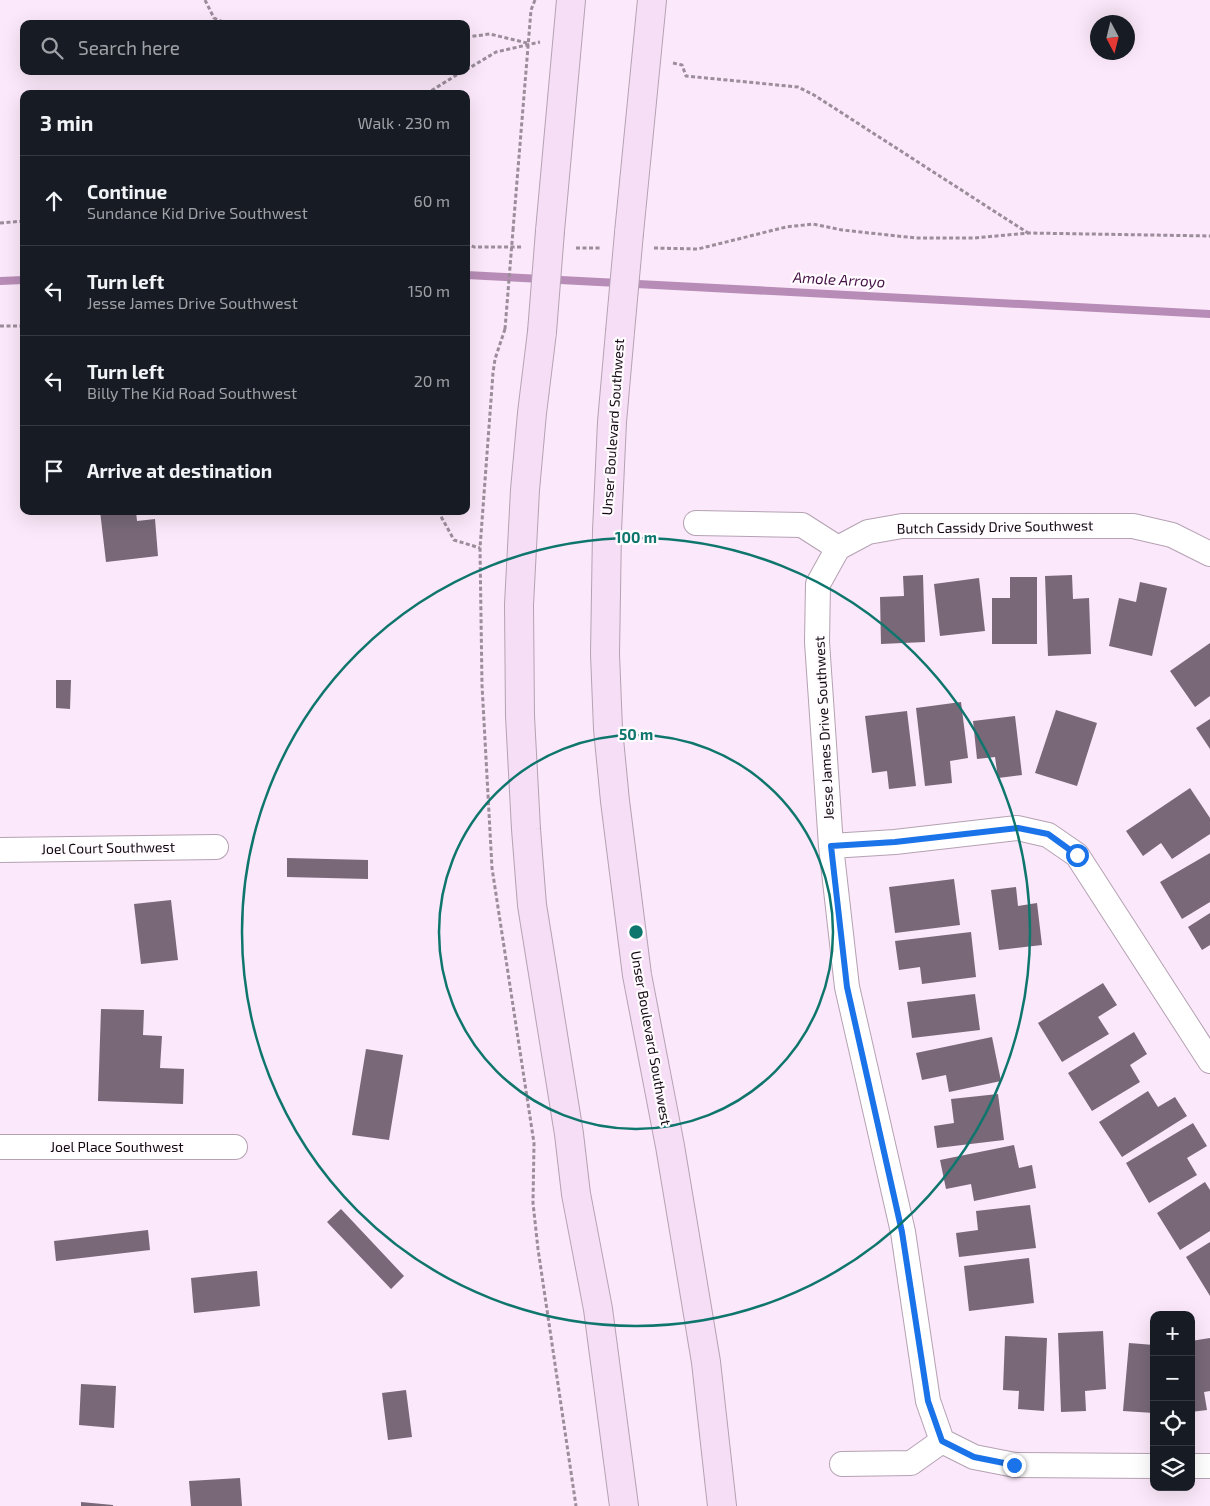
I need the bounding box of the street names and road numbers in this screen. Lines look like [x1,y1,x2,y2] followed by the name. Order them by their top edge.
[598,338,627,516] street label: Unser Boulevard Southwest
[896,516,1094,537] street label: Butch Cassidy Drive Southwest
[810,636,837,821] street label: Jesse James Drive Southwest
[41,838,175,857] street label: Joel Court Southwest
[628,949,675,1127] street label: Unser Boulevard Southwest
[50,1138,184,1155] street label: Joel Place Southwest

